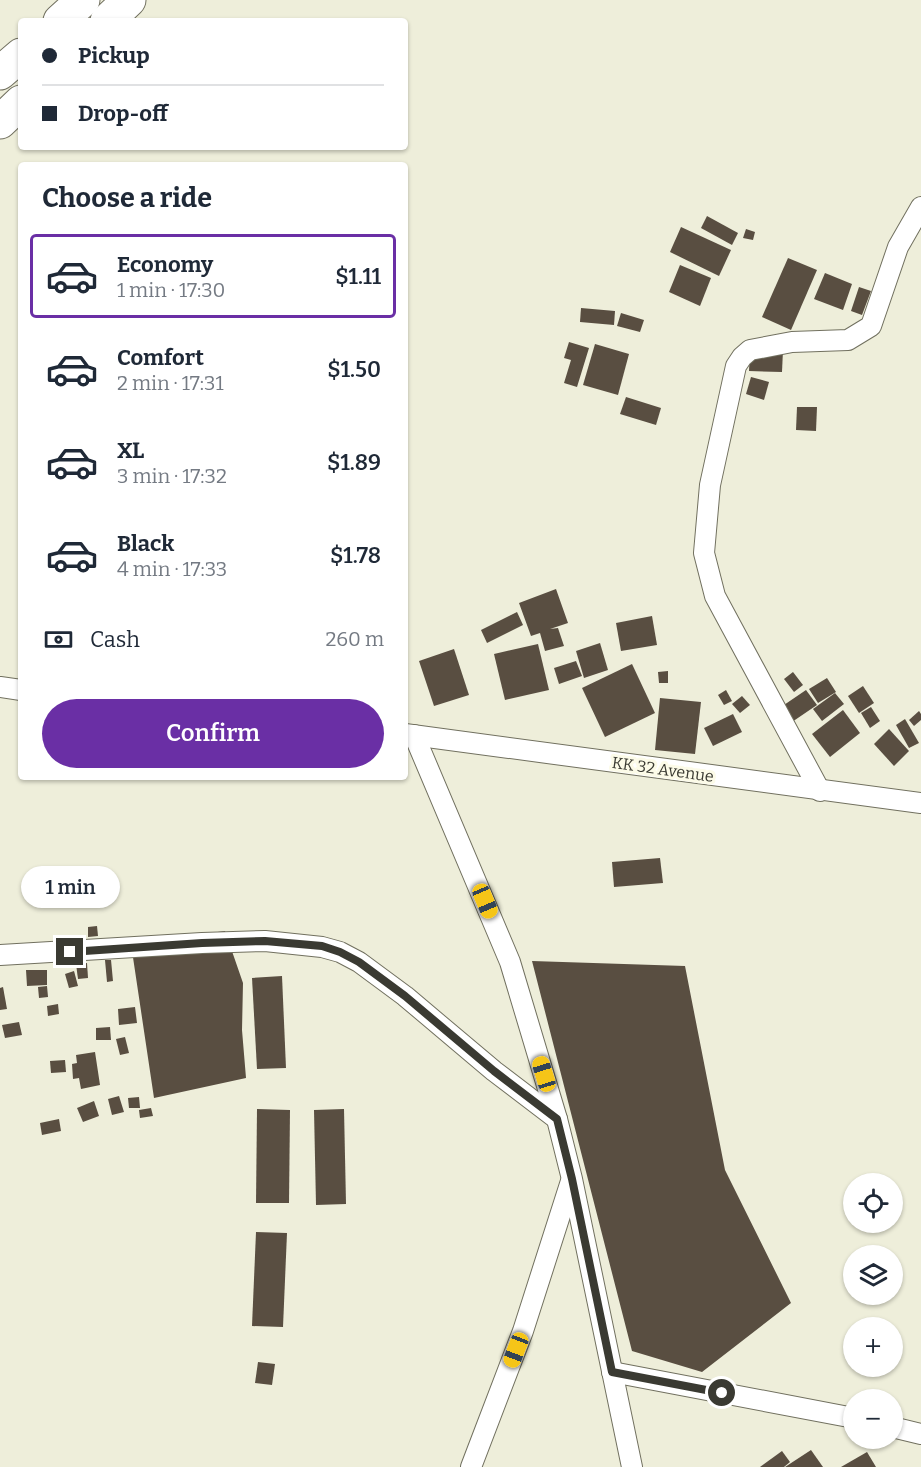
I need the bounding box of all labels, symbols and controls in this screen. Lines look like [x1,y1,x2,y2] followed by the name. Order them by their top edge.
[78,42,150,69] text: Pickup
[78,100,168,127] text: Drop-off
[42,182,212,214] text: Choose a ride
[45,249,99,303] icon: car
[117,251,213,278] text: Economy
[335,263,381,290] text: $1.11
[117,278,225,302] text: 1 min · 17:30
[45,342,99,396] icon: car
[117,344,204,371] text: Comfort
[327,356,381,383] text: $1.50
[117,371,224,395] text: 2 min · 17:31
[45,435,99,489] icon: car
[117,437,144,464] text: XL
[327,449,381,476] text: $1.89
[117,464,227,488] text: 3 min · 17:32
[45,528,99,582] icon: car
[117,530,174,557] text: Black
[330,542,381,569] text: $1.78
[117,557,227,581] text: 4 min · 17:33
[42,623,75,656] icon: cash
[90,626,140,653] text: Cash
[325,627,384,651] text: 260 m
[42,699,384,768] button: Confirm
[611,753,715,786] street label: KK 32 Avenue
[20,865,119,907] callout: 1 min
[45,875,96,899] text: 1 min
[470,881,500,921] car
[56,938,83,965] route end
[530,1054,558,1094] car
[843,1173,903,1449] map controls
[843,1173,903,1233] button: locate
[843,1245,903,1305] button: layers
[843,1317,903,1377] button: +
[501,1330,531,1370] car
[708,1379,735,1406] route start
[843,1389,903,1449] button: −

